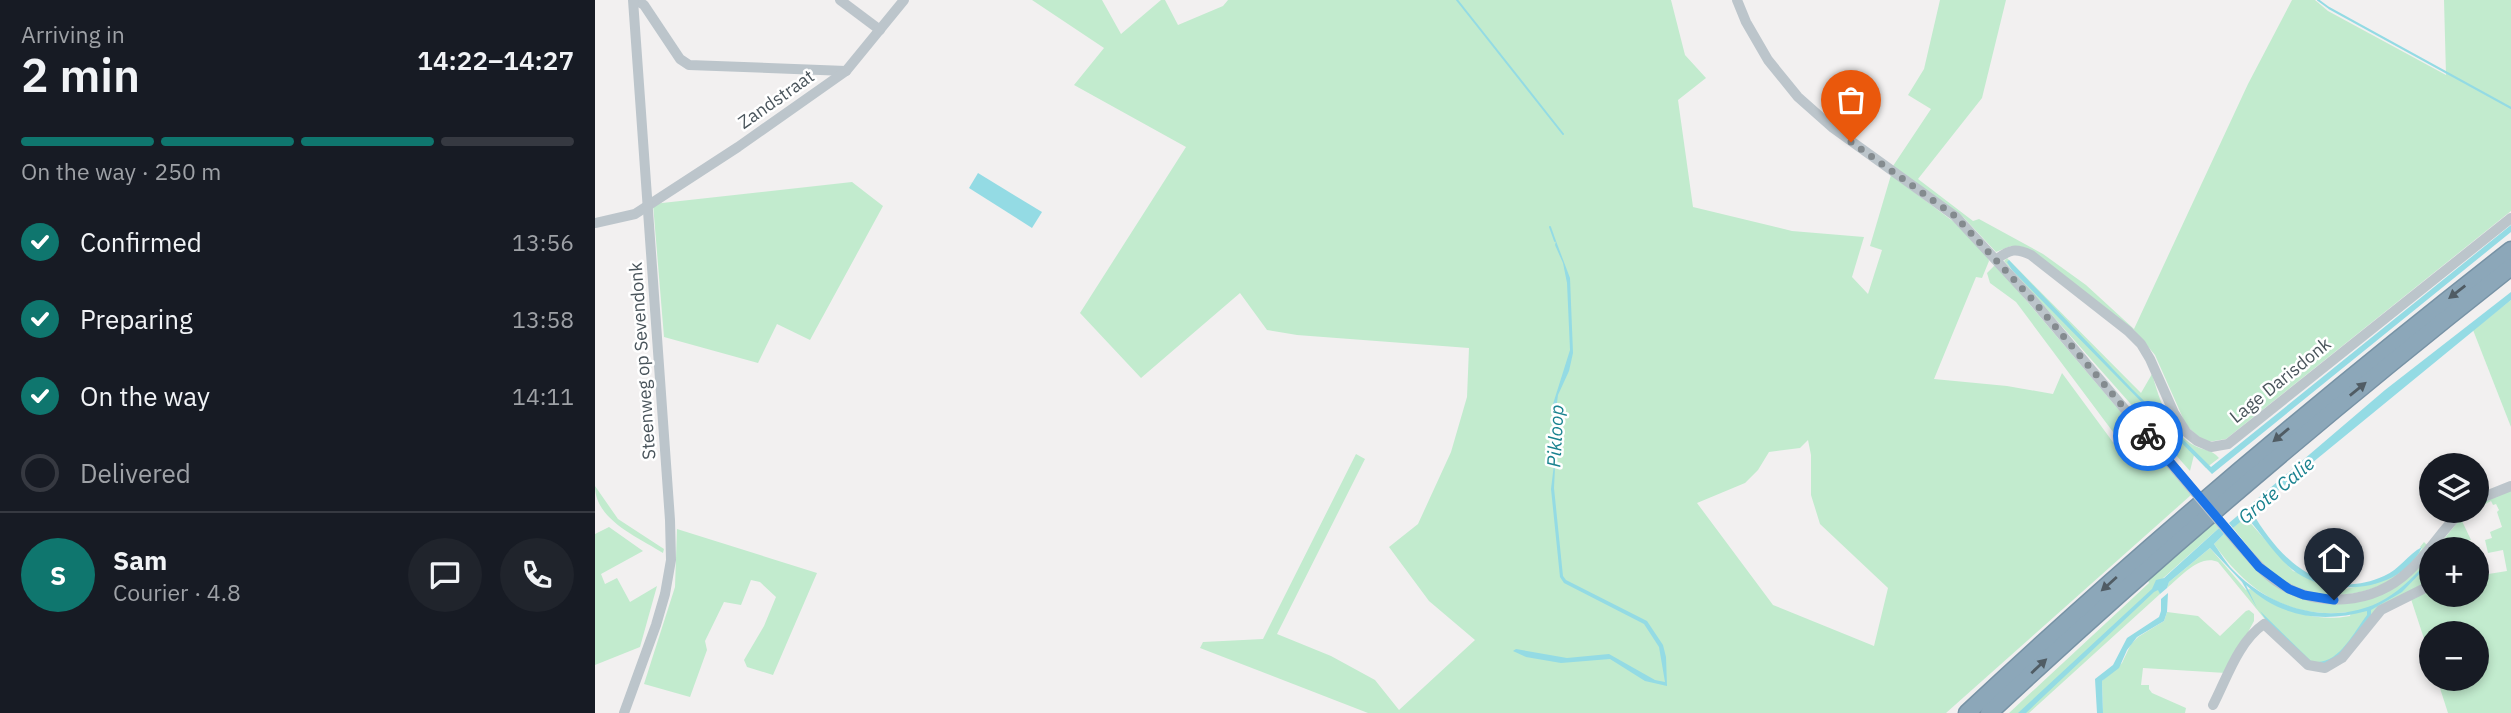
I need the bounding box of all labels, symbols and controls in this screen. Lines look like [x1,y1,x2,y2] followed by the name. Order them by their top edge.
[21,19,125,49] text: Arriving in
[417,43,574,77] text: 14:22–14:27
[21,45,140,105] text: 2 min
[733,64,819,134] street label: Zandstraat
[1821,70,1881,142] pin
[1832,81,1870,119] icon: bag
[21,156,221,186] text: On the way · 250 m
[21,223,59,261] icon: check
[80,225,202,259] text: Confirmed
[512,227,574,257] text: 13:56
[624,261,660,461] street label: Steenweg op Sevendonk
[2449,284,2467,299] one-way arrow
[21,300,59,338] icon: check
[80,302,193,336] text: Preparing
[512,304,574,334] text: 13:58
[2225,332,2336,428] street label: Lage Darisdonk
[21,377,59,415] icon: check
[80,379,210,413] text: On the way
[512,381,574,411] text: 14:11
[2350,382,2367,397] one-way arrow
[2113,401,2183,471] courier
[1541,404,1569,468] water label: Pikloop
[2129,417,2167,455] icon: bike
[2272,427,2289,442] one-way arrow
[2233,451,2319,529] water label: Grote Calie
[2419,453,2489,691] map controls
[2419,453,2489,523] button: layers
[80,456,191,490] text: Delivered
[2304,528,2364,600] pin
[2419,537,2489,607] button: +
[408,538,482,612] button: chat
[500,538,574,612] button: phone
[2315,539,2353,577] icon: home
[113,543,167,577] text: Sam
[50,558,66,592] text: S
[2100,576,2118,592] one-way arrow
[113,577,241,607] text: Courier · 4.8
[2419,621,2489,691] button: −
[2030,659,2047,675] one-way arrow

